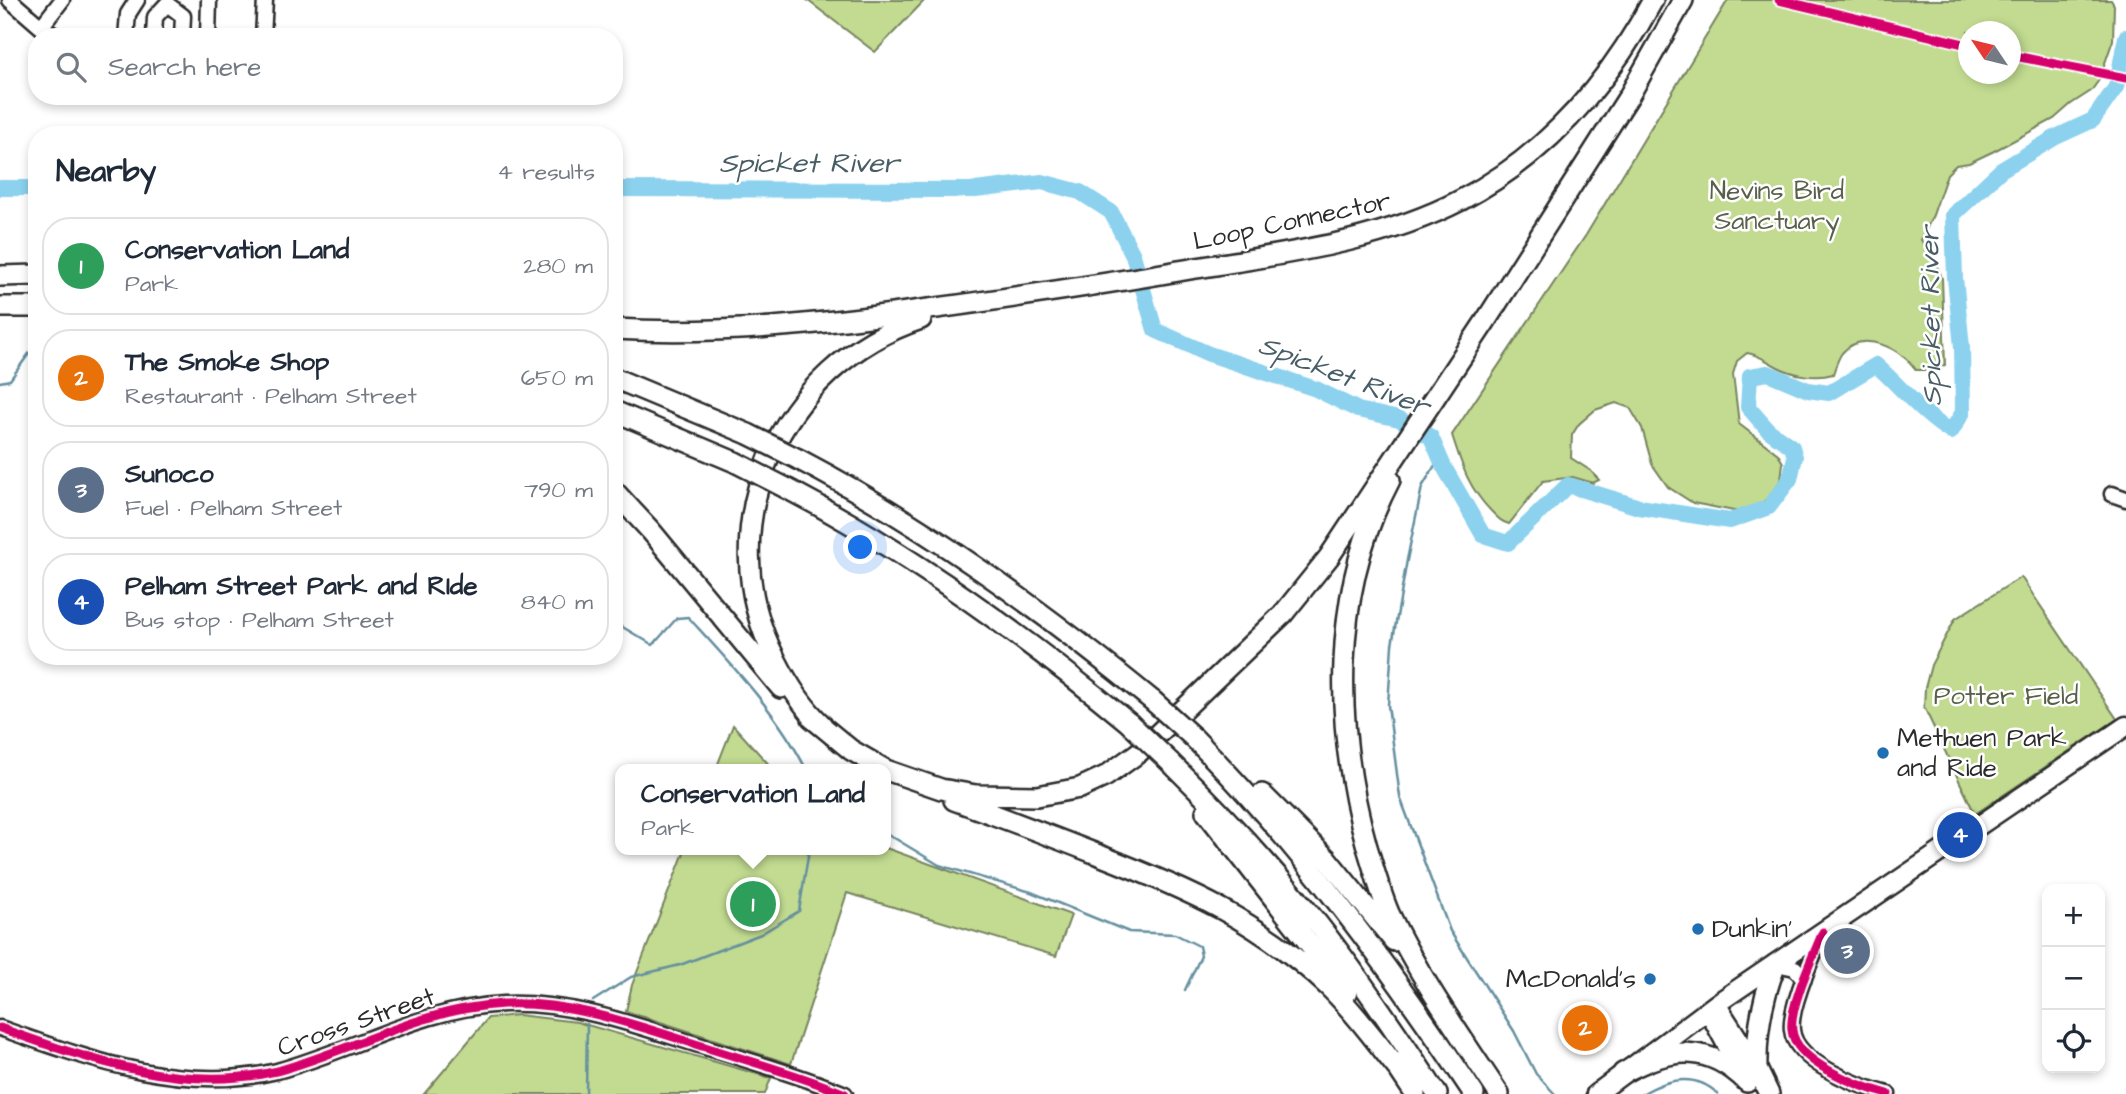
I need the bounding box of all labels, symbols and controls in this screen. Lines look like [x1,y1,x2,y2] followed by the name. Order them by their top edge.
[1958,21,2021,84] north arrow
[28,28,623,105] search box
[52,48,90,86] icon: search
[108,49,261,85] text: Search here
[719,144,901,183] water label: Spicket River
[56,151,156,193] text: Nearby
[497,156,595,188] text: 4 results
[1710,173,1844,241] park label: Nevins Bird Sanctuary
[1190,182,1394,260] street label: Loop Connector
[1910,223,1952,406] water label: Spicket River
[125,232,349,268] text: Conservation Land
[80,250,82,282] text: 1
[523,250,593,282] text: 280 m
[125,268,178,300] text: Park
[1253,326,1437,427] water label: Spicket River
[125,344,329,380] text: The Smoke Shop
[74,362,88,394] text: 2
[521,362,593,394] text: 650 m
[125,380,417,412] text: Restaurant · Pelham Street
[125,456,214,492] text: Sunoco
[75,474,87,506] text: 3
[524,474,593,506] text: 790 m
[125,492,342,524] text: Fuel · Pelham Street
[843,530,877,564] your location
[125,568,477,604] text: Pelham Street Park and RIde
[73,586,89,618] text: 4
[521,586,593,618] text: 840 m
[125,604,394,636] text: Bus stop · Pelham Street
[1934,678,2078,714] park label: Potter Field
[1897,720,2067,786] place label: Methuen Park and Ride
[1875,745,1891,761] marker: Methuen Park and Ride
[615,764,891,855] popup
[641,776,865,812] text: Conservation Land
[1937,809,1983,861] pin: 4
[641,812,694,844] text: Park
[730,878,776,930] pin: 1
[2042,884,2105,1073] map controls
[2042,884,2105,947] button: +
[1712,911,1792,947] place label: Dunkin'
[1690,921,1706,937] marker: Dunkin'
[1824,925,1870,977] pin: 3
[2042,947,2105,1010] button: −
[1506,961,1636,997] place label: McDonald's
[1642,971,1658,987] marker: McDonald's
[273,978,440,1066] street label: Cross Street
[1562,1002,1608,1054] pin: 2
[2042,1010,2105,1073] button: locate

